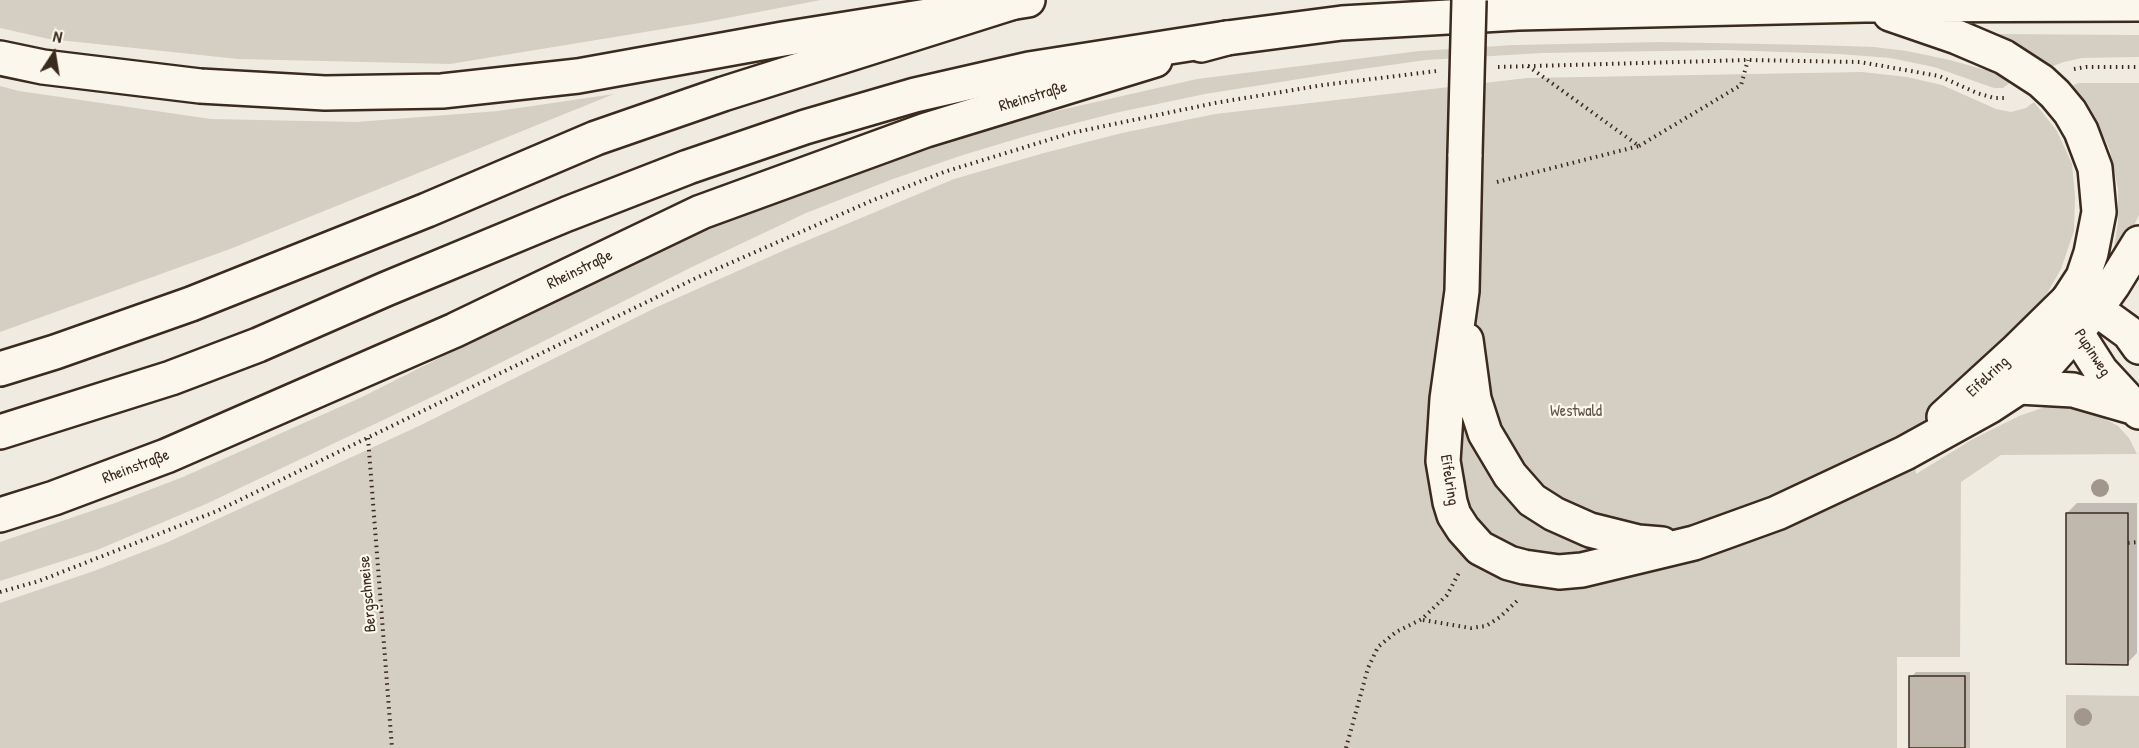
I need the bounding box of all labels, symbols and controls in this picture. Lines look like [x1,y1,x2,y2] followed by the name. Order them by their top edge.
[24,24,84,84] north arrow
[51,25,64,48] text: N
[997,78,1069,116] street label: Rheinstraße
[544,246,616,294] street label: Rheinstraße
[2070,326,2114,380] street label: Pupinweg
[1963,353,2013,401] street label: Eifelring
[1550,402,1602,422] park label: Westwald
[100,445,172,489] street label: Rheinstraße
[1436,453,1462,507] street label: Eifelring
[355,555,381,633] street label: Bergschneise

